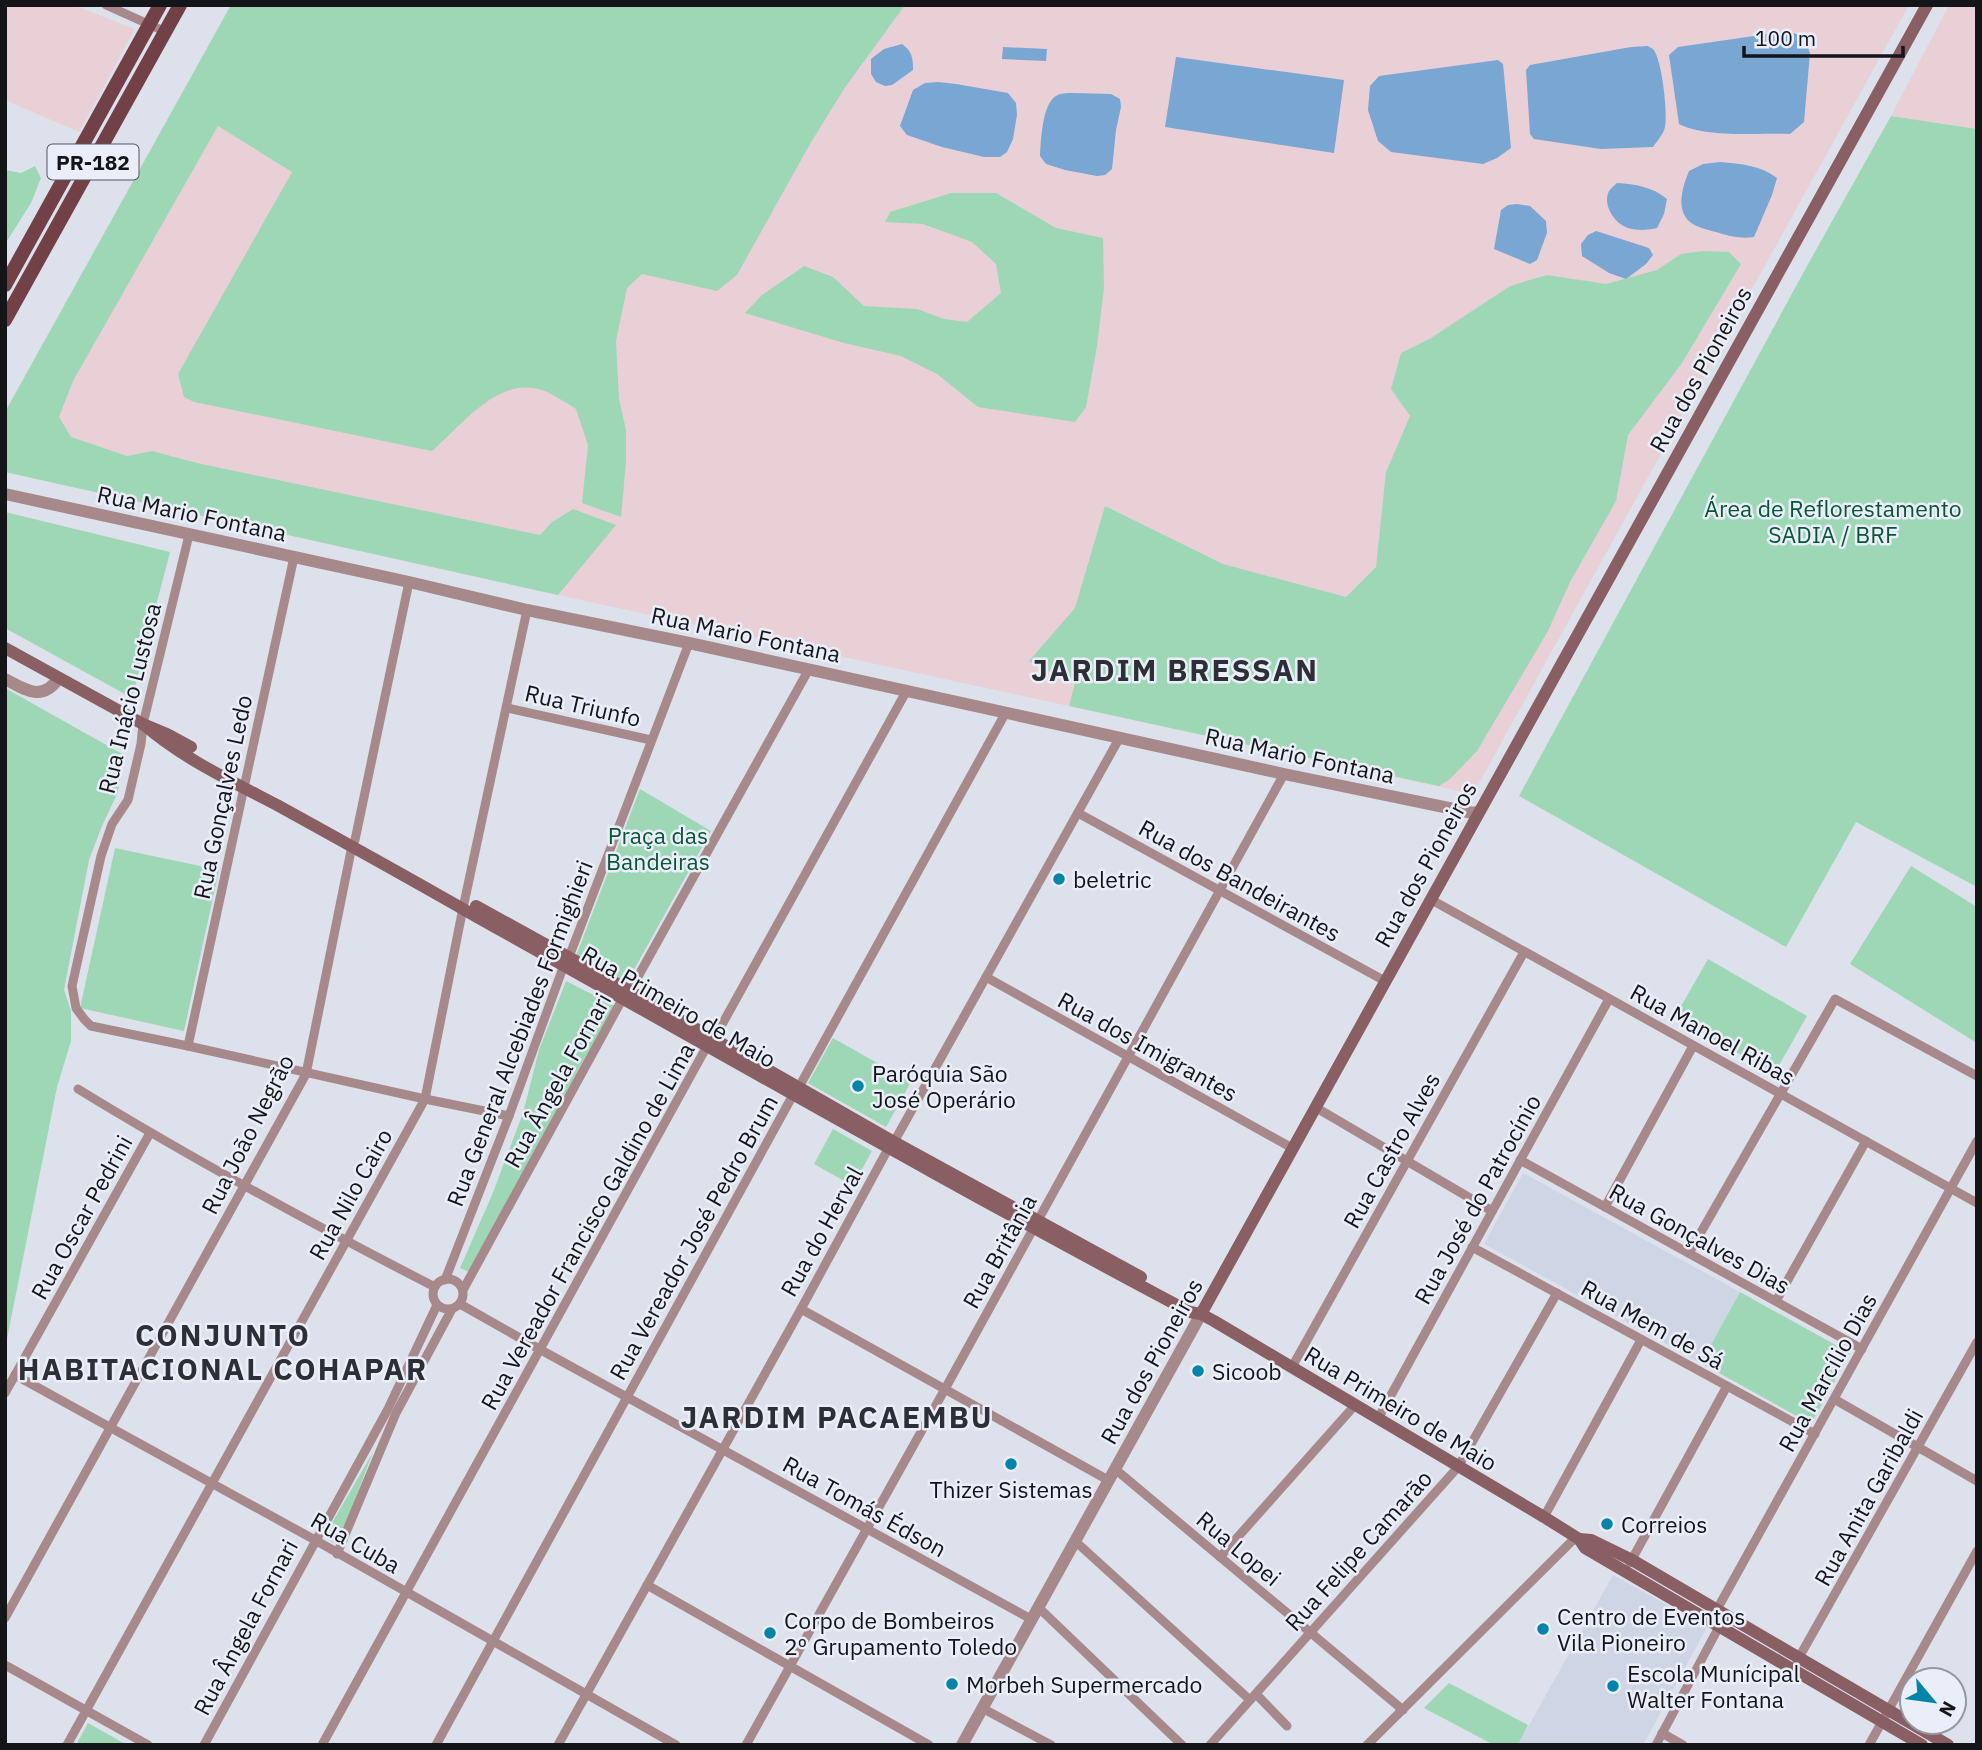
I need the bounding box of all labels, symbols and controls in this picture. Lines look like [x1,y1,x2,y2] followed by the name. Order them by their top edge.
[1744,14,1903,58] scale bar
[1755,24,1816,52] text: 100 m
[48,144,138,180] road number: PR-182
[1642,281,1758,457] street label: Rua dos Pioneiros
[95,478,289,548] street label: Rua Mario Fontana
[1704,493,1962,549] park label: Área de Reflorestamento SADIA / BRF
[649,599,843,669] street label: Rua Mario Fontana
[91,600,167,796] street label: Rua Inácio Lustosa
[1031,650,1319,689] district label: JARDIM BRESSAN
[522,677,644,733] street label: Rua Triunfo
[186,692,258,902] street label: Rua Gonçalves Ledo
[1203,720,1397,790] street label: Rua Mario Fontana
[1367,776,1483,952] street label: Rua dos Pioneiros
[1134,812,1346,948] street label: Rua dos Bandeirantes
[606,820,710,876] park label: Praça das Bandeiras
[439,856,599,1210] street label: Rua General Alcebiades Formighieri
[1073,864,1152,894] place label: beletric
[1051,871,1067,887] marker: beletric
[576,938,782,1074] street label: Rua Primeiro de Maio
[1625,976,1801,1092] street label: Rua Manoel Ribas
[1053,984,1243,1108] street label: Rua dos Imigrantes
[497,987,617,1173] street label: Rua Ângela Fornari
[473,1037,701,1415] street label: Rua Vereador Francisco Galdino de Lima
[194,1049,300,1219] street label: Rua João Negrão
[872,1058,1016,1114] place label: Paróquia São José Operário
[1336,1067,1446,1233] street label: Rua Castro Alves
[850,1078,866,1094] marker: Paróquia São José Operário
[602,1089,784,1385] street label: Rua Vereador José Pedro Brum
[1407,1089,1547,1309] street label: Rua José do Patrocínio
[302,1123,398,1265] street label: Rua Nilo Cairo
[23,1130,139,1304] street label: Rua Oscar Pedrini
[773,1161,869,1301] street label: Rua do Herval
[1604,1176,1796,1300] street label: Rua Gonçalves Dias
[955,1189,1043,1313] street label: Rua Britânia
[1576,1272,1730,1376] street label: Rua Mem de Sá
[1093,1273,1209,1449] street label: Rua dos Pioneiros
[1771,1287,1883,1457] street label: Rua Marcílio Dias
[18,1315,428,1388] district label: CONJUNTO HABITACIONAL COHAPAR
[1299,1339,1503,1477] street label: Rua Primeiro de Maio
[1212,1356,1282,1386] place label: Sicoob
[1190,1363,1206,1379] marker: Sicoob
[680,1397,994,1436] district label: JARDIM PACAEMBU
[1807,1403,1929,1591] street label: Rua Anita Garibaldi
[778,1449,952,1563] street label: Rua Tomás Édson
[1003,1456,1019,1472] marker: Thizer Sistemas
[1278,1463,1438,1637] street label: Rua Felipe Camarão
[929,1474,1093,1504] place label: Thizer Sistemas
[306,1504,406,1580] street label: Rua Cuba
[1191,1504,1287,1592] street label: Rua Lopei
[1621,1509,1707,1539] place label: Correios
[1599,1516,1615,1532] marker: Correios
[186,1534,304,1720] street label: Rua Ângela Fornari
[1557,1601,1745,1657] place label: Centro de Eventos Vila Pioneiro
[784,1605,1017,1661] place label: Corpo de Bombeiros 2º Grupamento Toledo
[1535,1621,1551,1637] marker: Centro de Eventos Vila Pioneiro
[762,1625,778,1641] marker: Corpo de Bombeiros 2º Grupamento Toledo
[1627,1658,1800,1714] place label: Escola Munícipal Walter Fontana
[1898,1666,1968,1736] north arrow
[966,1669,1202,1699] place label: Morbeh Supermercado
[944,1676,960,1692] marker: Morbeh Supermercado
[1605,1678,1621,1694] marker: Escola Munícipal Walter Fontana
[1934,1697,1962,1721] text: N

